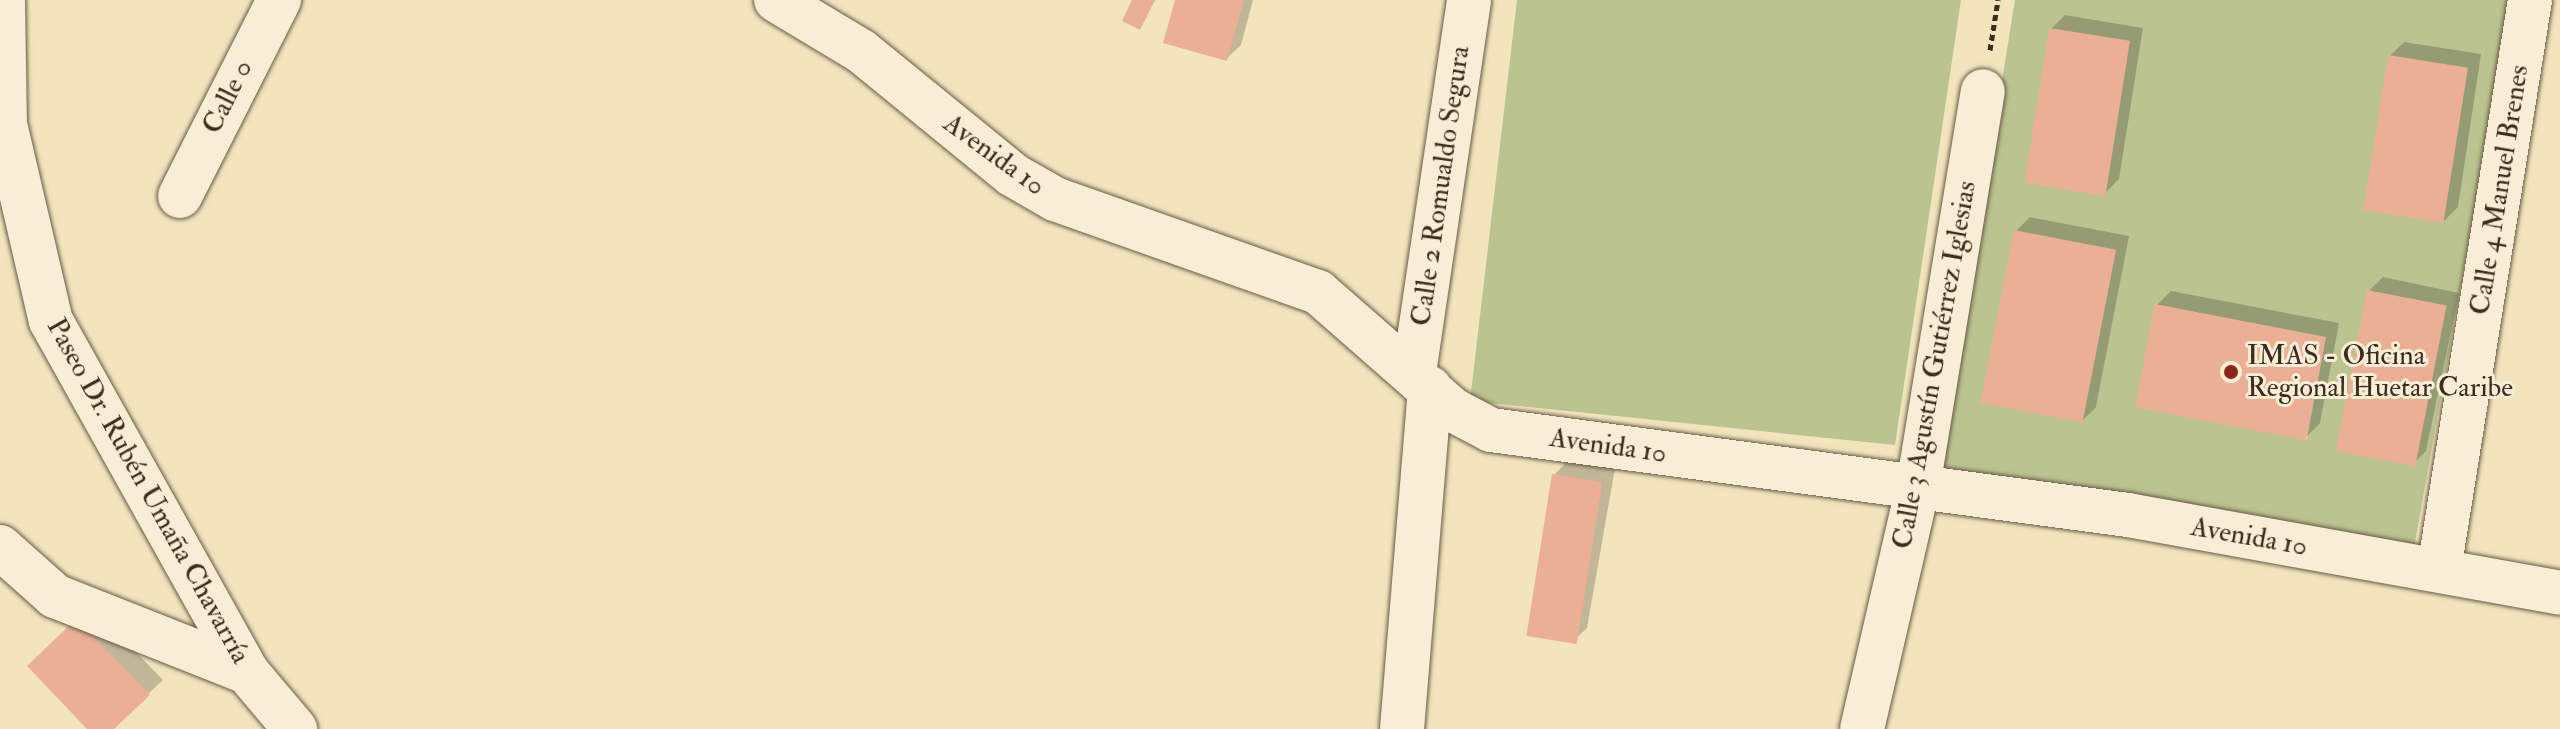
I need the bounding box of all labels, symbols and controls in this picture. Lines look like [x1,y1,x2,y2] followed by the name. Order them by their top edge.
[1405,44,1477,328] street label: Calle 2 Romualdo Segura
[196,55,260,139] street label: Calle 0
[2464,63,2536,317] street label: Calle 4 Manuel Brenes
[936,107,1052,203] street label: Avenida 10
[1886,178,1984,552] street label: Calle 3 Agustín Gutiérrez Iglesias
[39,313,257,669] street label: Paseo Dr. Rubén Umaña Chavarría
[2247,339,2513,405] place label: IMAS - Oficina Regional Huetar Caribe
[2222,363,2240,381] marker: IMAS - Oficina Regional Huetar Caribe
[1547,421,1669,471] street label: Avenida 10
[2188,510,2310,564] street label: Avenida 10

